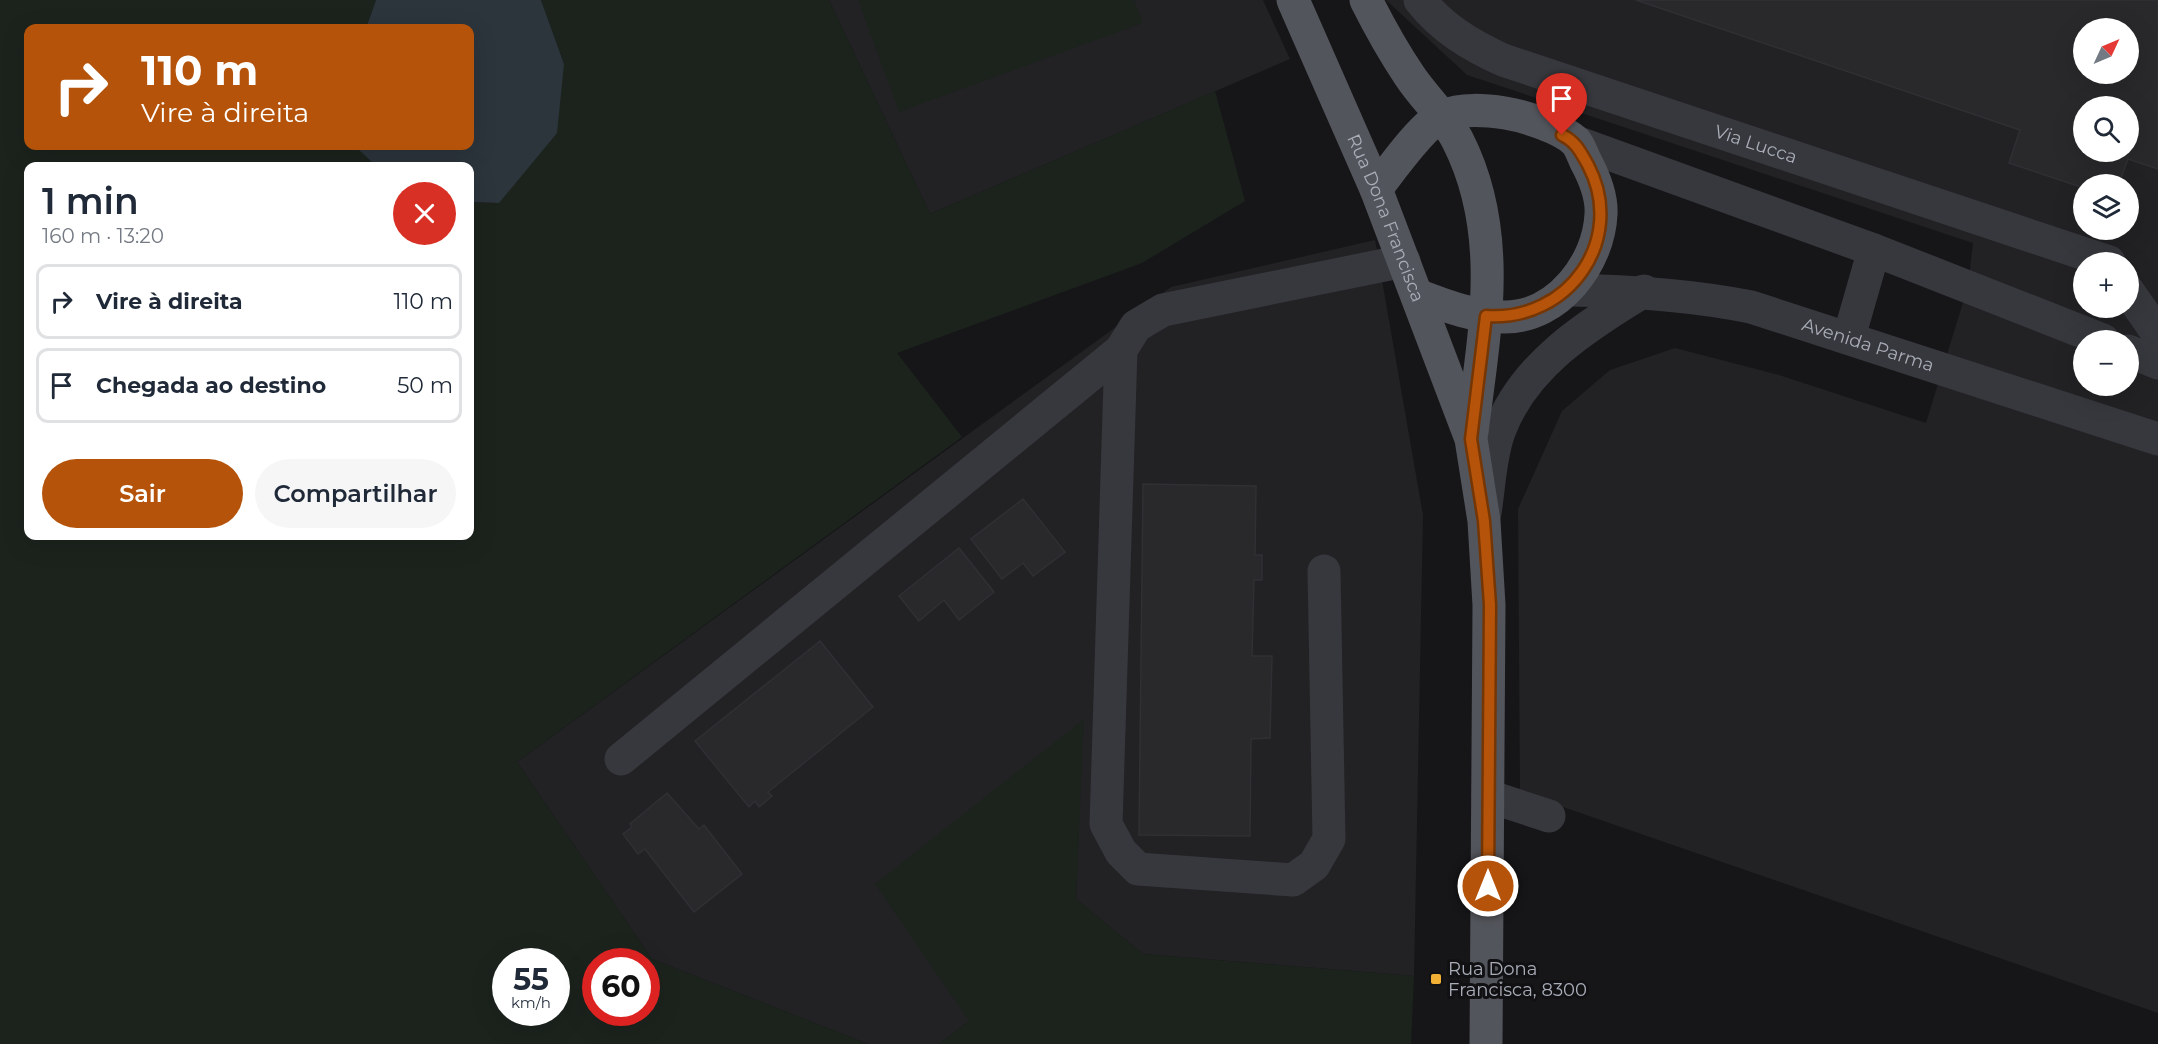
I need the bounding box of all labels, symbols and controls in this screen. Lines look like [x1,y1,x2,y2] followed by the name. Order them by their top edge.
[2073,18,2139,84] north arrow
[2073,18,2139,396] map controls
[141,44,258,96] text: 110 m
[42,48,120,126] icon: right
[1536,73,1587,135] pin
[1545,82,1578,115] icon: arrive
[141,96,309,129] text: Vire à direita
[2073,96,2139,162] button: search
[1712,120,1800,168] street label: Via Lucca
[1342,131,1429,305] street label: Rua Dona Francisca
[2073,174,2139,240] button: layers
[42,179,139,223] text: 1 min
[393,182,456,245] button: close
[42,224,164,248] text: 160 m · 13:20
[2073,252,2139,318] button: +
[45,285,78,318] icon: right
[96,288,243,315] text: Vire à direita
[393,288,453,315] text: 110 m
[1799,313,1937,377] street label: Avenida Parma
[2073,330,2139,396] button: −
[45,369,78,402] icon: arrive
[96,372,326,399] text: Chegada ao destino
[397,372,453,399] text: 50 m
[42,459,243,528] button: Sair
[255,459,456,528] button: Compartilhar
[1456,854,1520,918] position arrow
[582,948,660,1026] speed limit sign: 60
[1448,958,1587,1001] place label: Rua Dona Francisca, 8300
[513,961,549,998] text: 55
[1429,972,1443,986] marker: Rua Dona Francisca, 8300
[511,993,551,1012] text: km/h

